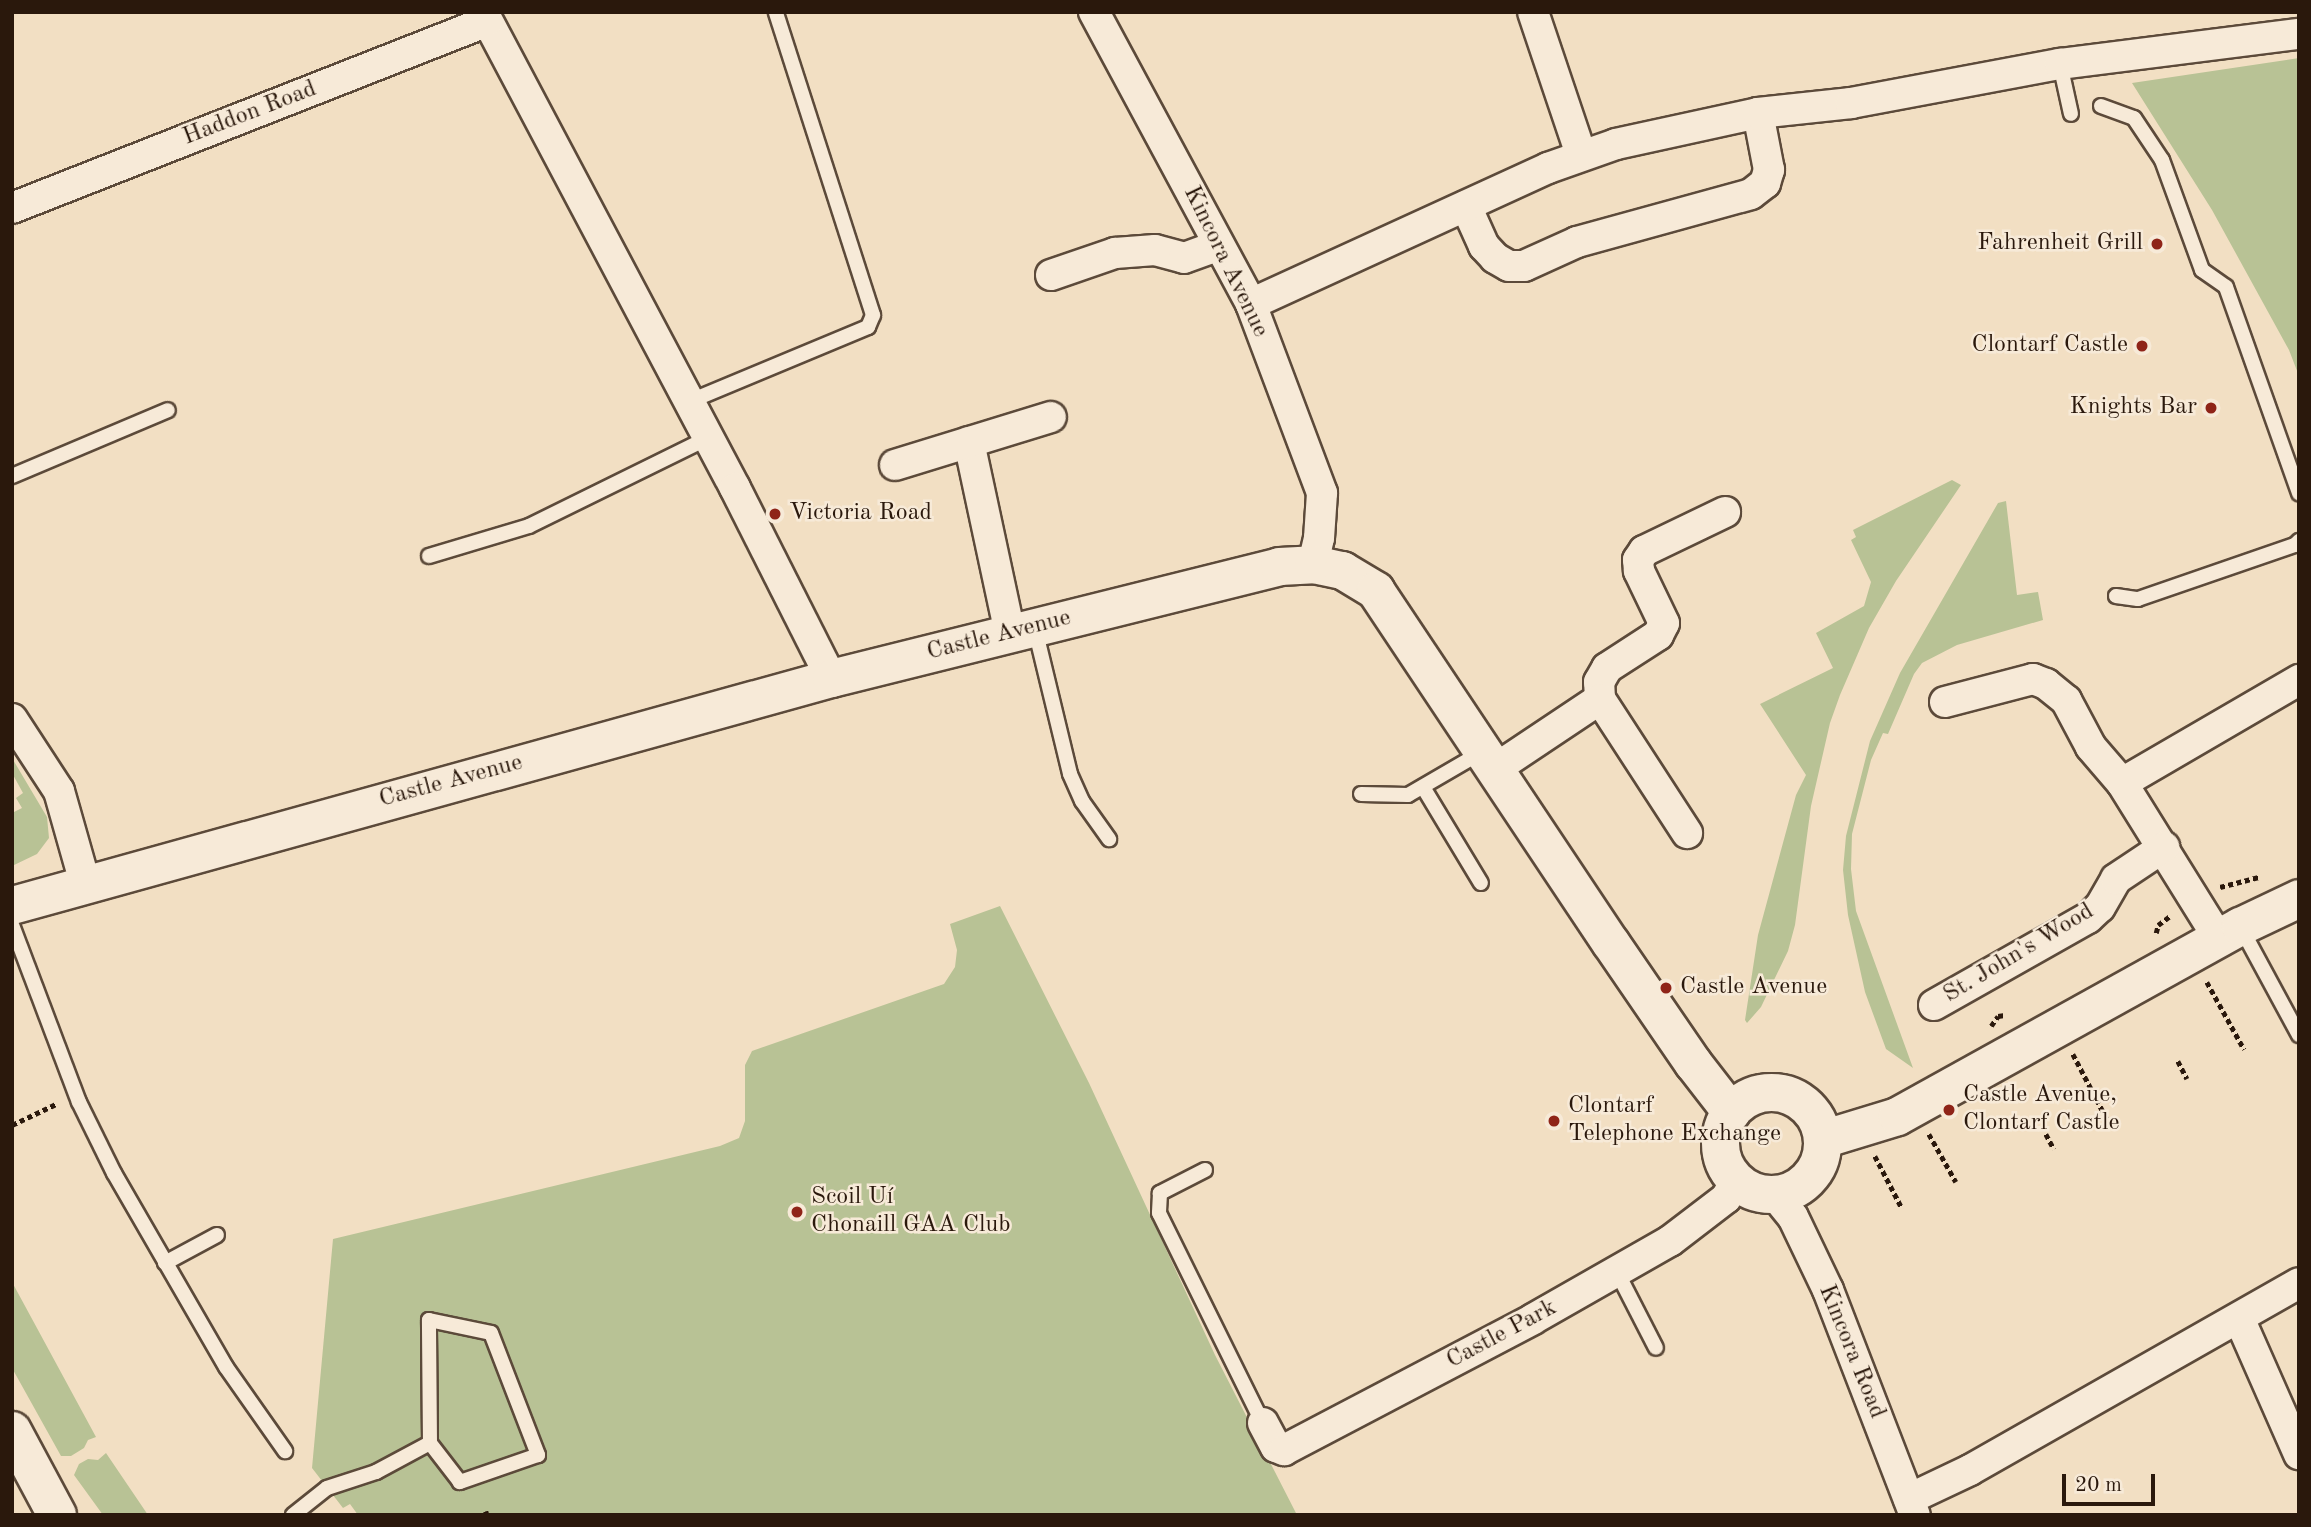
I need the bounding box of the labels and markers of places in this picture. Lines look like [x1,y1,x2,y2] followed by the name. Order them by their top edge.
[1977,230,2143,258] place label: Fahrenheit Grill
[2149,236,2165,252] marker: Fahrenheit Grill
[1972,332,2128,360] place label: Clontarf Castle
[2134,338,2150,354] marker: Clontarf Castle
[2070,394,2197,422] place label: Knights Bar
[2203,400,2219,416] marker: Knights Bar
[789,500,932,528] place label: Victoria Road
[767,506,783,522] marker: Victoria Road
[1680,974,1827,1002] place label: Castle Avenue
[1658,980,1674,996] marker: Castle Avenue
[1963,1082,2119,1138] place label: Castle Avenue, Clontarf Castle
[1568,1093,1781,1149] place label: Clontarf Telephone Exchange
[1941,1102,1957,1118] marker: Castle Avenue, Clontarf Castle
[1546,1113,1562,1129] marker: Clontarf Telephone Exchange
[811,1184,1011,1240] place label: Scoil Uí Chonaill GAA Club
[789,1204,805,1220] marker: Scoil Uí Chonaill GAA Club

